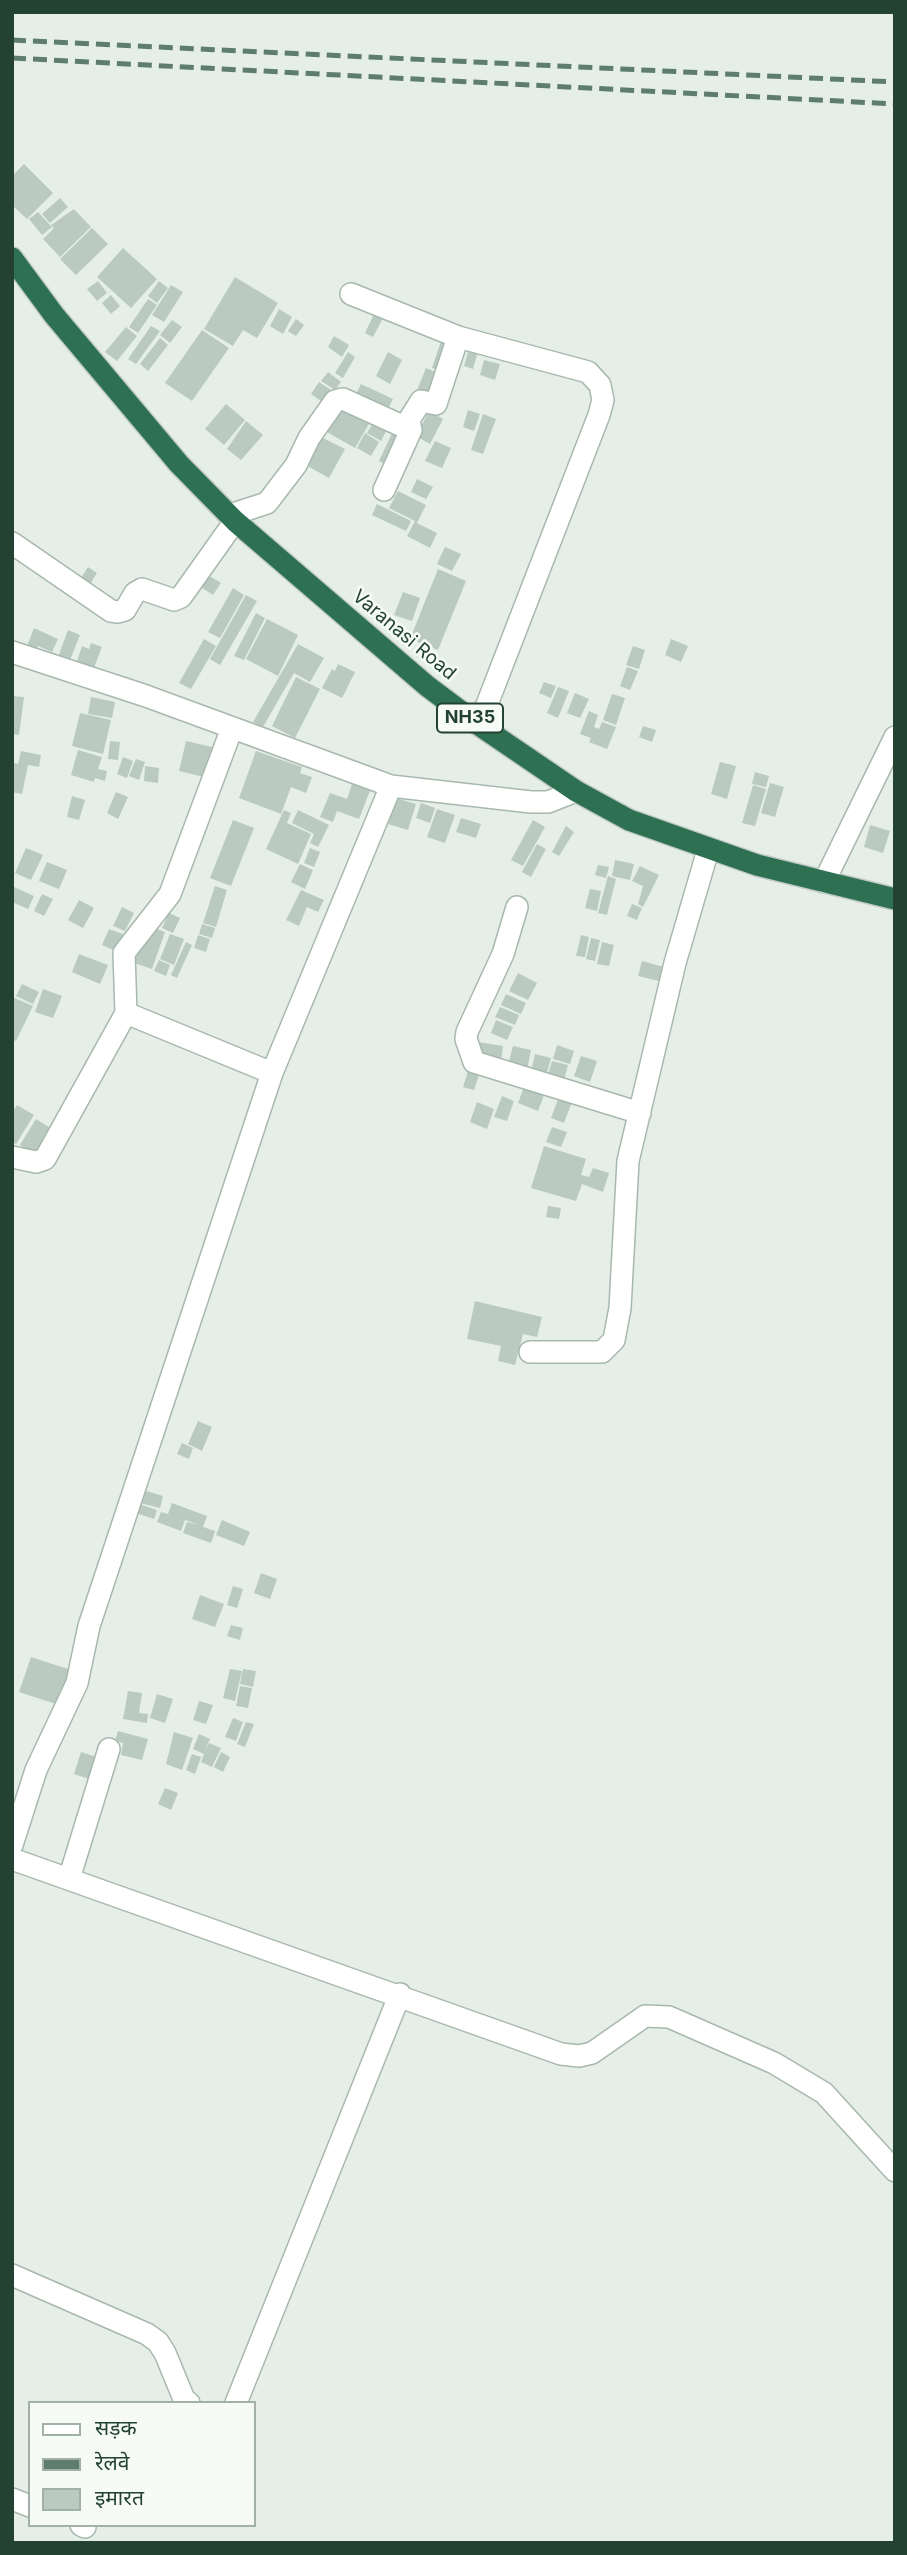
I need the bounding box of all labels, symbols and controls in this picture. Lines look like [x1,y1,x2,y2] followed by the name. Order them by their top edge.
[348,585,460,685] street label: Varanasi Road
[437,704,503,732] road number: NH35
[28,2401,256,2527] legend
[95,2415,137,2440] text: सड़क
[95,2450,130,2475] text: रेलवे
[95,2485,144,2510] text: इमारत

